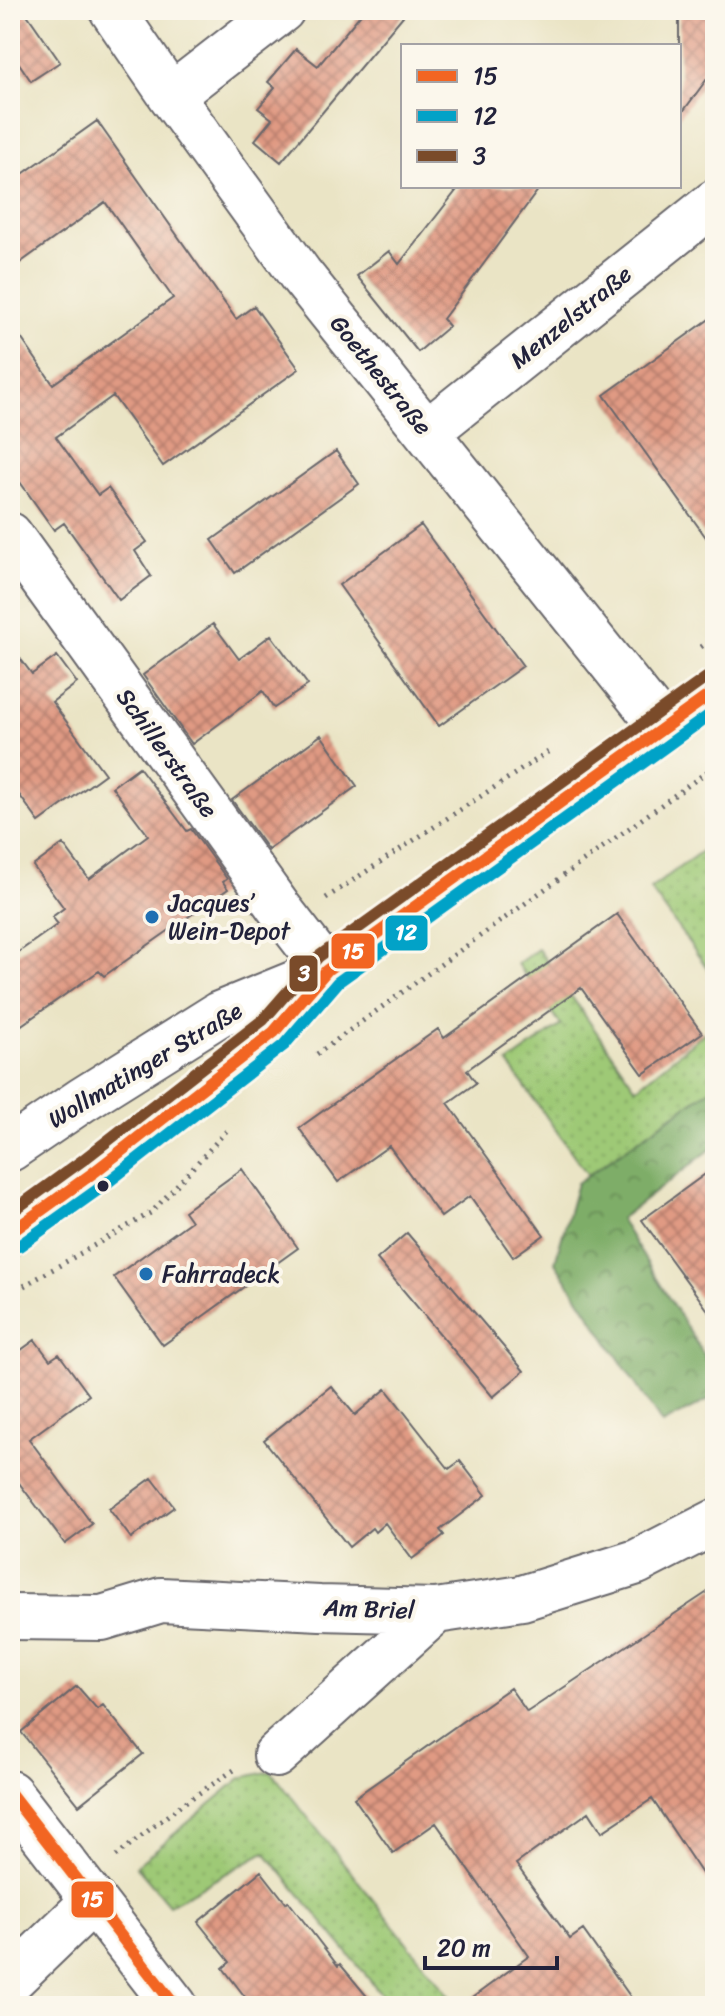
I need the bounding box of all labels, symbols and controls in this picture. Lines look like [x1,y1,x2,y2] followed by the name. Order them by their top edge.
[401,44,681,188] legend
[473,55,498,97] text: 15
[473,95,497,137] text: 12
[473,135,486,177] text: 3
[500,254,642,380] street label: Menzelstraße
[319,305,443,445] street label: Goethestraße
[105,679,229,827] street label: Schillerstraße
[167,882,291,952] place label: Jacques’ Wein-Depot
[143,908,161,926] marker: Jacques’ Wein-Depot
[395,913,417,952] text: 12
[384,914,429,952] line badge: 12
[330,932,376,970] line badge: 15
[342,932,365,971] text: 15
[288,954,319,993] line badge: 3
[297,954,310,993] text: 3
[39,990,251,1140] street label: Wollmatinger Straße
[95,1178,111,1194] unlabelled marker
[162,1253,280,1295] place label: Fahrradeck
[137,1265,155,1283] marker: Fahrradeck
[322,1586,416,1632] street label: Am Briel
[70,1880,115,1919] line badge: 15
[81,1880,104,1919] text: 15
[425,1920,557,1970] scale bar
[437,1927,491,1969] text: 20 m

